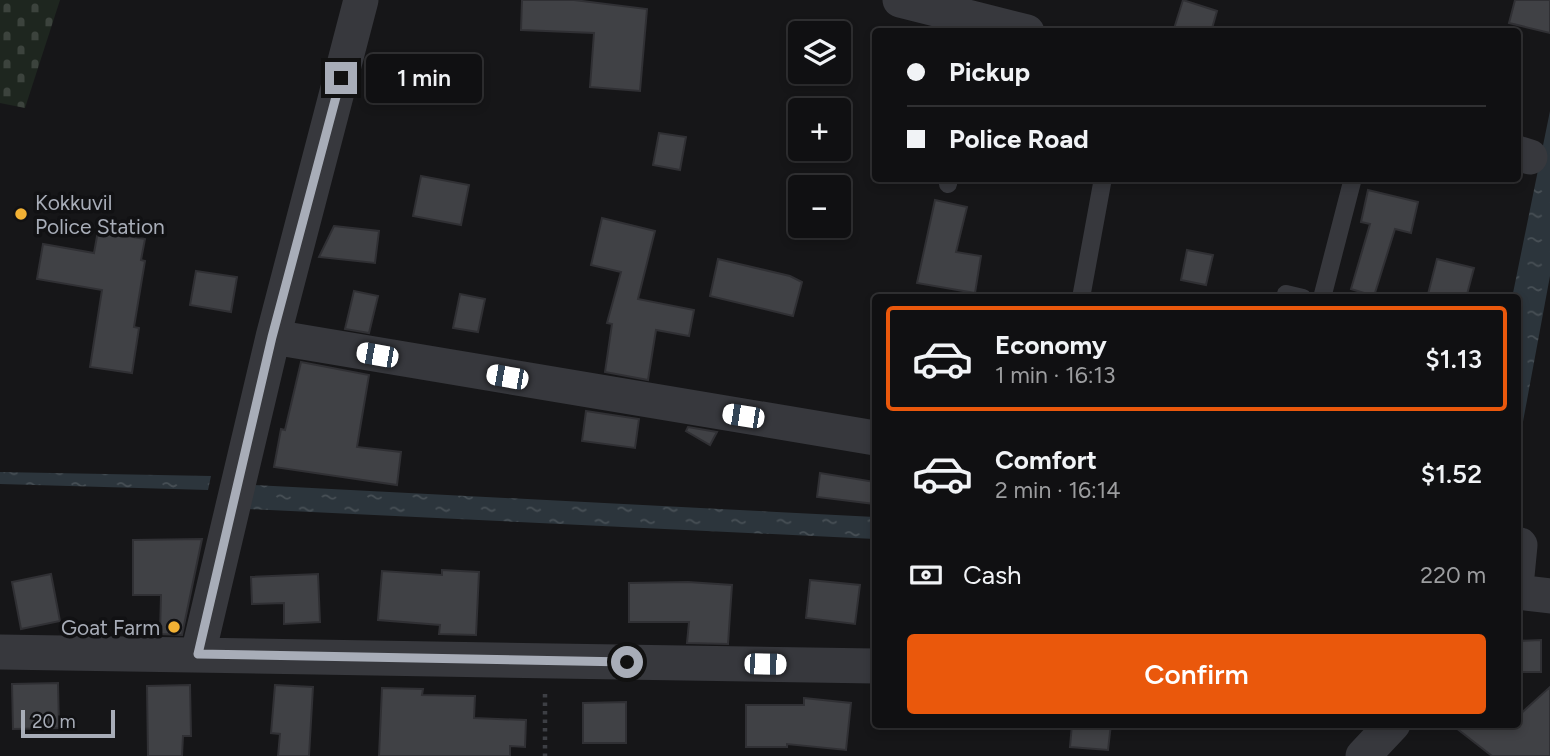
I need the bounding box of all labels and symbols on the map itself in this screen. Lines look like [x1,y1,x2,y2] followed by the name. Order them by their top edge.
[366,54,481,102] callout: 1 min
[325,62,357,94] route end
[35,190,165,239] place label: Kokkuvil Police Station
[13,206,29,222] marker: Kokkuvil Police Station
[355,341,400,369] car
[485,363,530,391] car
[721,402,766,430] car
[61,615,160,640] place label: Goat Farm
[166,619,182,635] marker: Goat Farm
[611,646,643,678] route start
[744,653,787,675] car
[21,707,116,739] scale bar

